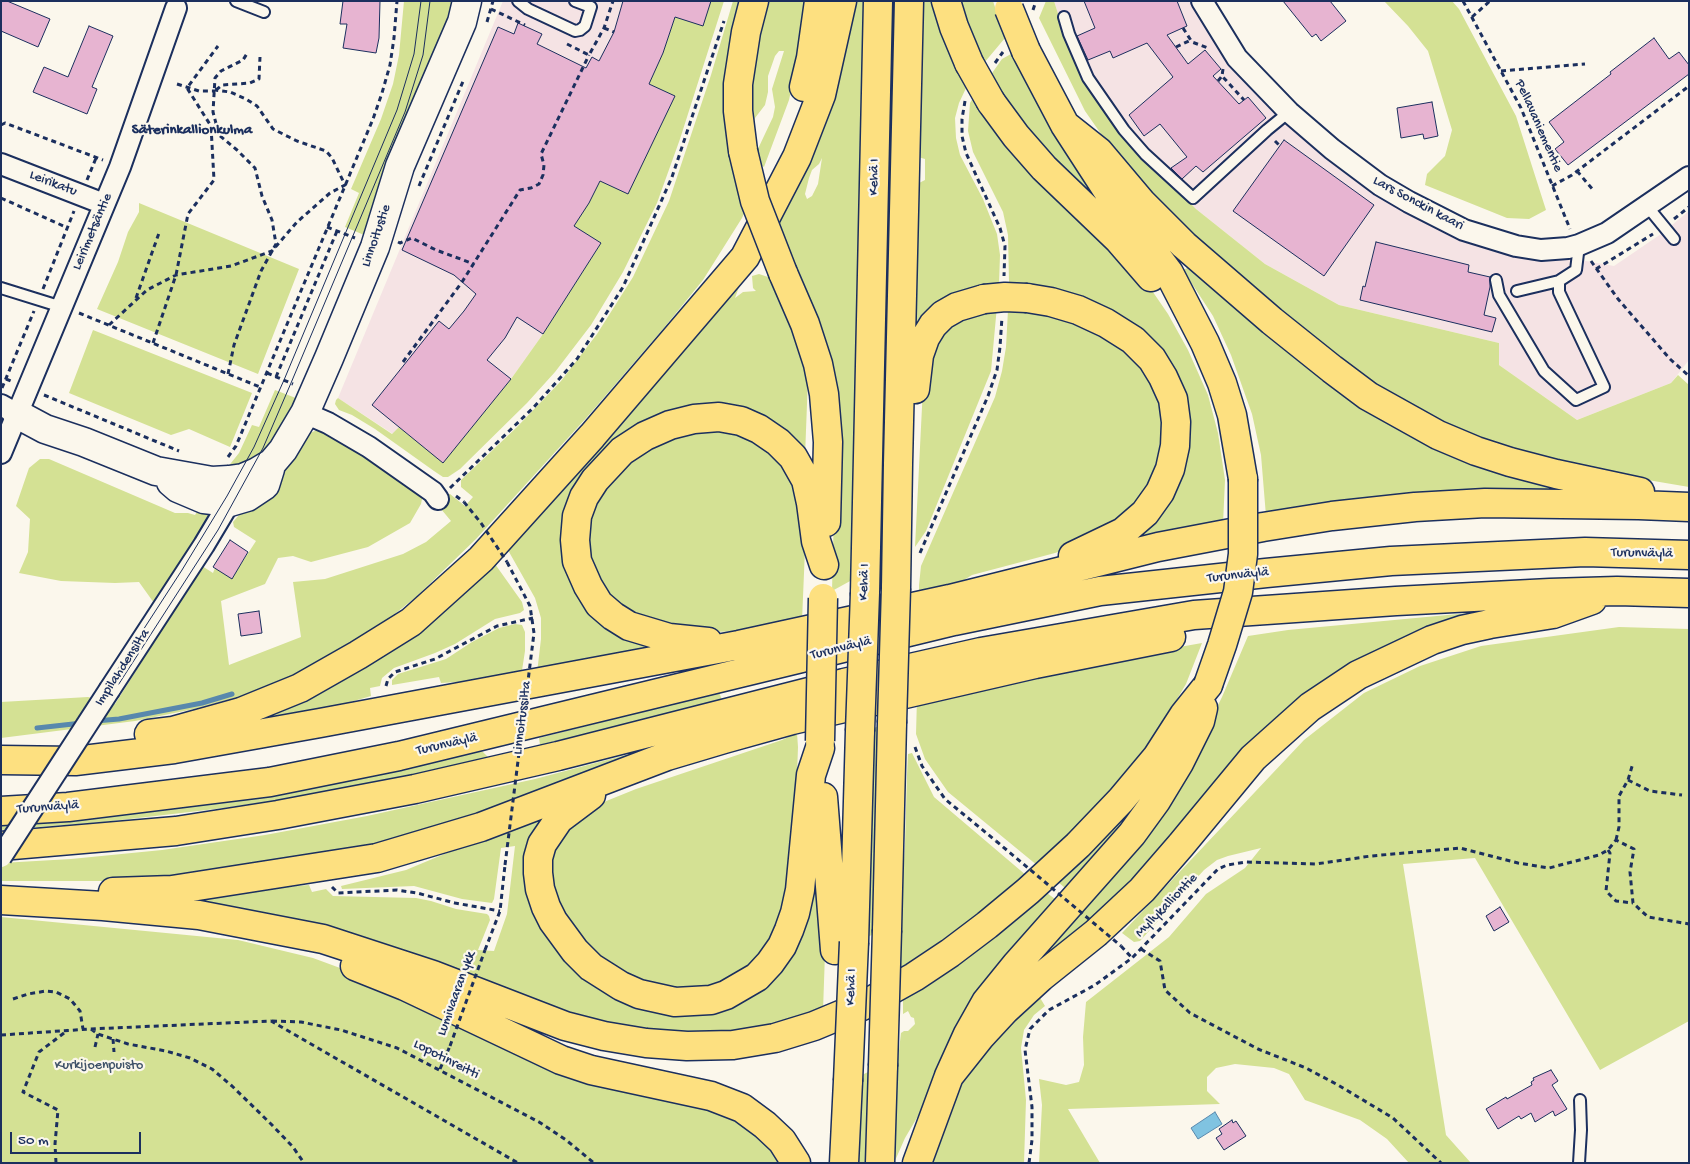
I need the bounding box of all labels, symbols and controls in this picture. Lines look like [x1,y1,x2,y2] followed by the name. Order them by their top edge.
[1510,77,1566,175] street label: Pellavaniementie
[132,122,252,140] district label: Säterinkallionkulma
[866,158,884,196] street label: Kehä I
[27,167,79,201] street label: Leirikatu
[1370,173,1466,235] street label: Lars Sonckin kaari
[69,191,117,273] street label: Leirimetsäntie
[358,202,396,270] street label: Linnoitustie
[1611,545,1673,563] street label: Turunväylä
[856,563,874,601] street label: Kehä I
[1206,564,1270,588] street label: Turunväylä
[92,626,154,710] street label: Impilahdensilta
[809,633,873,665] street label: Turunväylä
[510,680,536,756] street label: Linnoitussilta
[415,730,479,760] street label: Turunväylä
[17,797,79,819] street label: Turunväylä
[1132,870,1202,942] street label: Myllykalliontie
[434,950,480,1038] street label: Lumivaaran ykk
[843,968,861,1006] street label: Kehä I
[410,1036,482,1084] street label: Lopotinreitti
[55,1058,143,1074] park label: Kurkijoenpuisto
[12,1122,144,1154] scale bar
[18,1132,49,1150] text: 50 m

